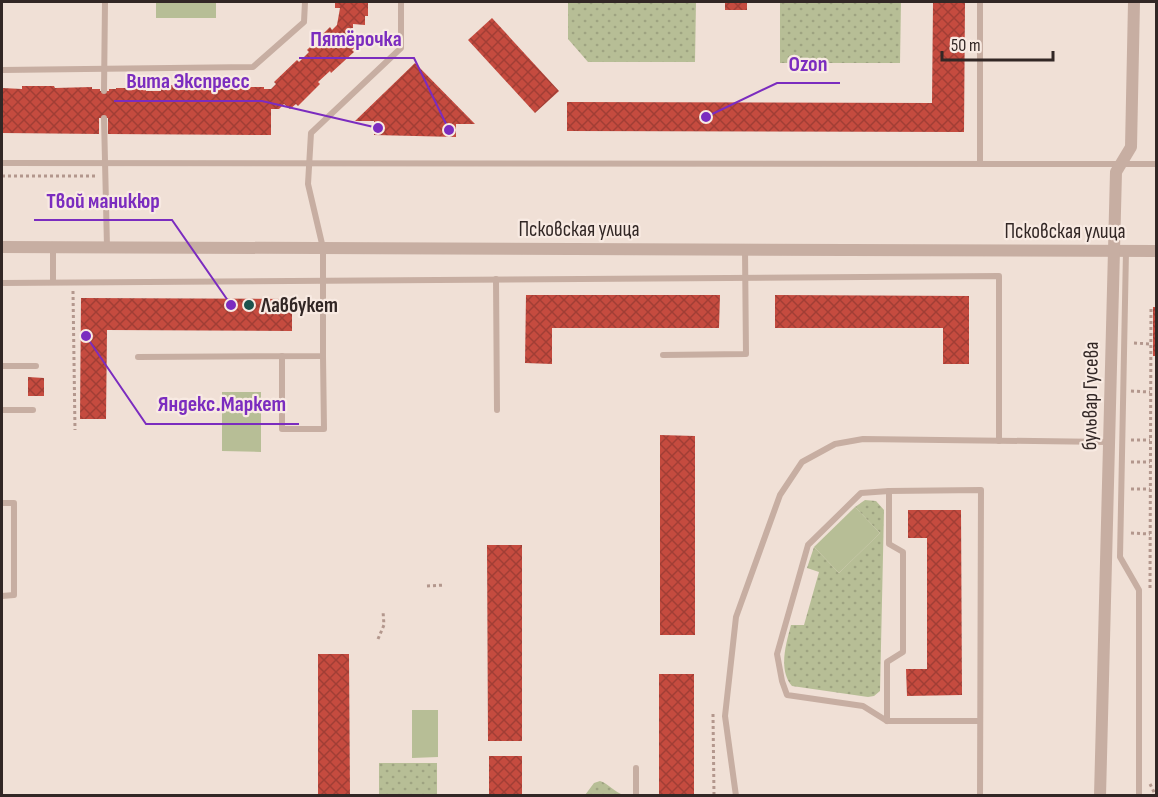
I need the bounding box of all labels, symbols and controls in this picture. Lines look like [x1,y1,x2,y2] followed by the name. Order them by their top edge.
[299,18,414,58] callout: Пятёрочка
[942,24,1053,62] scale bar
[310,26,402,53] text: Пятёрочка
[951,35,981,56] text: 50 m
[777,43,840,83] callout: Ozon
[789,51,827,78] text: Ozon
[114,61,262,101] callout: Вита Экспресс
[126,68,250,95] text: Вита Экспресс
[34,180,172,220] callout: Твой маникюр
[46,188,160,215] text: Твой маникюр
[518,217,640,242] street label: Псковская улица
[1004,219,1126,244] street label: Псковская улица
[260,293,338,318] place label: Лавбукет
[242,298,256,312] marker: Лавбукет
[1077,341,1104,451] street label: бульвар Гусева
[146,384,299,424] callout: Яндекс.Маркет
[158,391,286,418] text: Яндекс.Маркет

